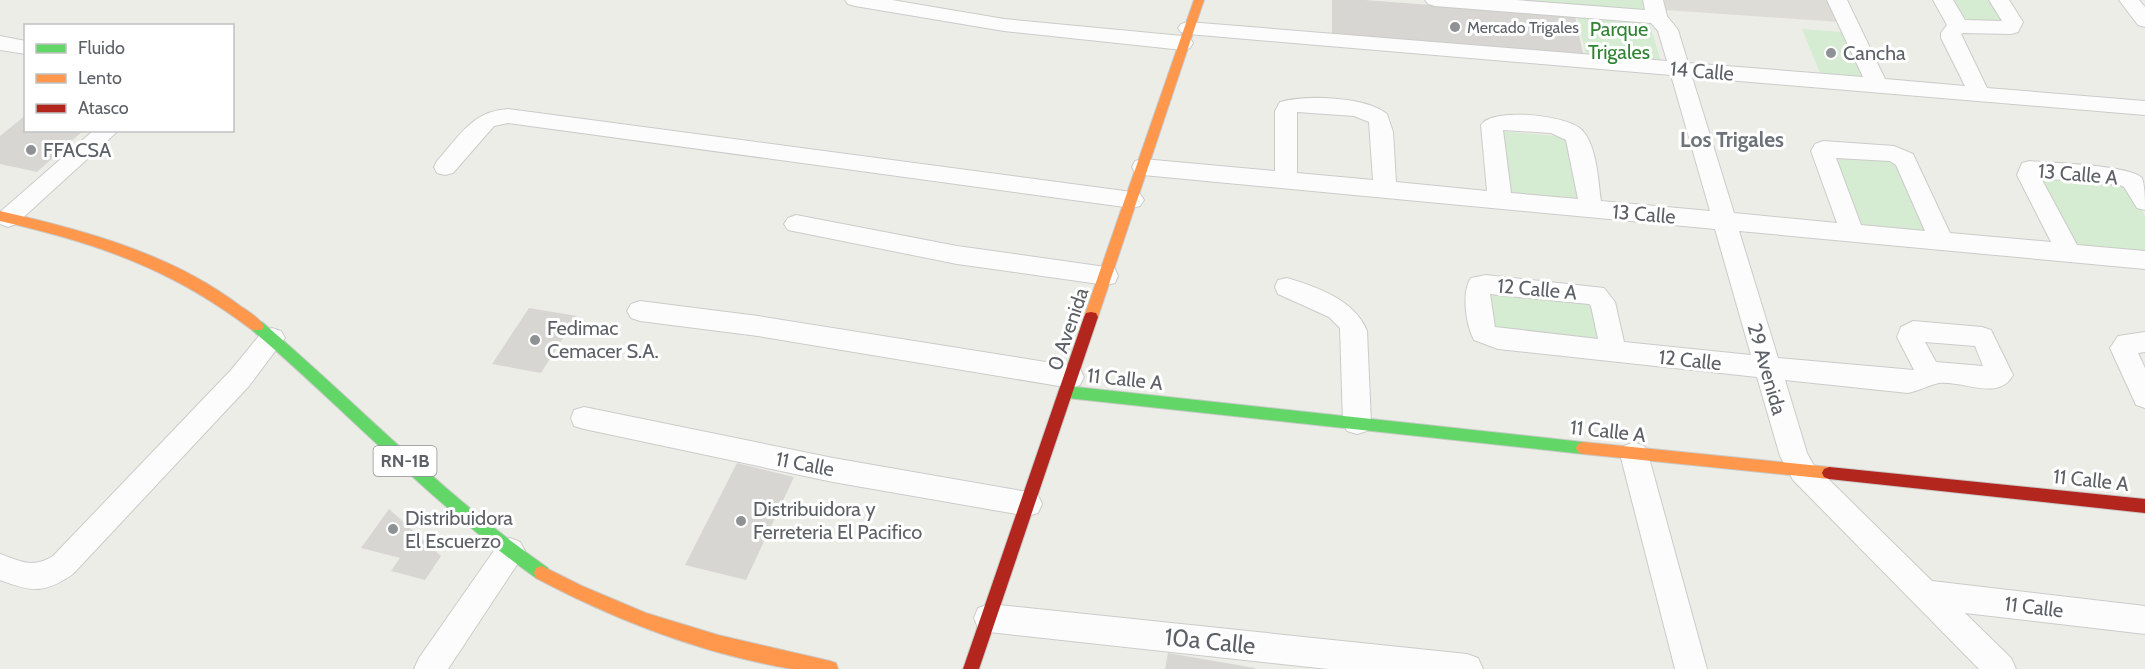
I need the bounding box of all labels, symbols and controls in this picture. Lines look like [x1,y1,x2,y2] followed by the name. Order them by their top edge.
[1588,17,1650,64] park label: Parque Trigales
[1467,18,1579,37] place label: Mercado Trigales
[1448,20,1462,34] marker: Mercado Trigales
[24,24,234,132] legend
[78,37,125,59] text: Fluido
[1843,41,1906,65] place label: Cancha
[1824,46,1838,60] marker: Cancha
[1669,56,1735,86] street label: 14 Calle
[78,67,122,89] text: Lento
[78,97,129,119] text: Atasco
[1680,127,1784,152] district label: Los Trigales
[43,138,112,162] place label: FFACSA
[24,143,38,157] marker: FFACSA
[2037,159,2120,190] street label: 13 Calle A
[1611,199,1677,229] street label: 13 Calle
[1496,274,1578,304] street label: 12 Calle A
[1043,284,1093,374] street label: 0 Avenida
[547,316,659,363] place label: Fedimac Cemacer S.A.
[1743,321,1792,418] street label: 29 Avenida
[528,333,542,347] marker: Fedimac Cemacer S.A.
[1657,345,1723,375] street label: 12 Calle
[1086,363,1165,395] street label: 11 Calle A
[1569,415,1648,447] street label: 11 Calle A
[374,446,436,476] road number: RN-1B
[774,447,836,481] street label: 11 Calle
[2052,464,2131,496] street label: 11 Calle A
[753,497,922,544] place label: Distribuidora y Ferreteria El Pacifico
[405,506,513,553] place label: Distribuidora El Escuerzo
[734,514,748,528] marker: Distribuidora y Ferreteria El Pacifico
[386,522,400,536] marker: Distribuidora El Escuerzo
[2003,591,2065,623] street label: 11 Calle
[1163,622,1257,660] street label: 10a Calle

